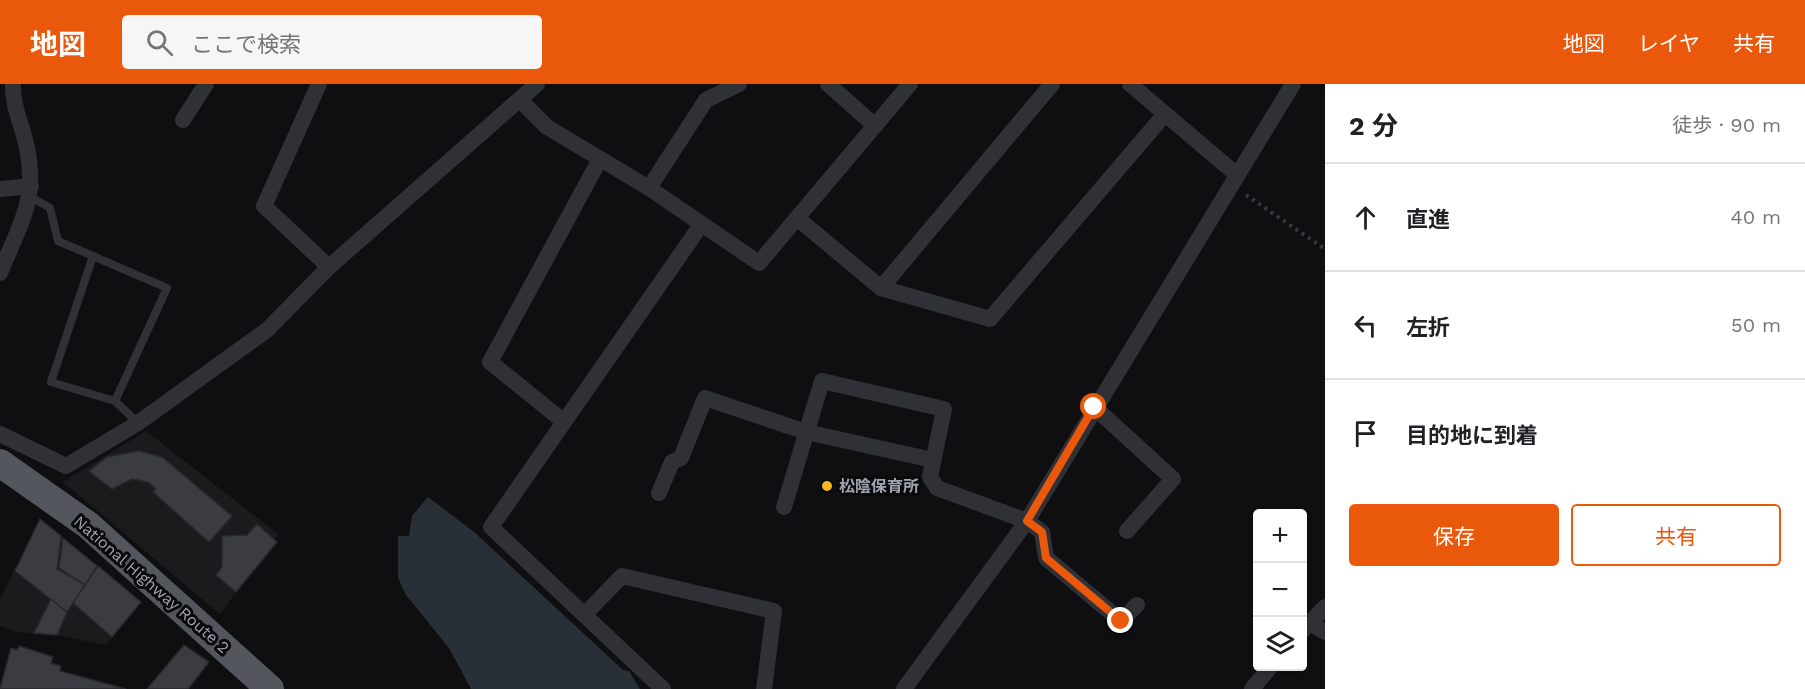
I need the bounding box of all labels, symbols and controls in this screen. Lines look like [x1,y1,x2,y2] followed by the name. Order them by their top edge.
[122,15,542,69] search box
[143,26,176,59] icon: search
[30,28,86,61] text: 地図
[1563,31,1605,56] text: 地図
[1638,31,1700,56] text: レイヤ
[1733,31,1775,56] text: 共有
[191,32,301,57] text: ここで検索
[1349,111,1398,141] text: 2 分
[1672,113,1781,137] text: 徒歩 · 90 m
[1349,201,1382,234] icon: ahead
[1730,205,1781,229] text: 40 m
[1406,207,1450,232] text: 直進
[1349,309,1382,342] icon: left
[1731,313,1781,337] text: 50 m
[1406,315,1450,340] text: 左折
[1080,393,1106,419] route start
[1349,417,1382,450] icon: arrive
[1406,423,1538,448] text: 目的地に到着
[839,477,919,496] place label: 松陰保育所
[820,479,834,493] marker: 松陰保育所
[1349,504,1559,566] button: 保存
[1571,504,1781,566] button: 共有
[1253,509,1307,671] map controls
[1253,509,1307,563] button: +
[70,512,233,657] street label: National Highway Route 2
[1253,563,1307,617] button: −
[1107,607,1133,633] route end
[1253,617,1307,671] button: layers

